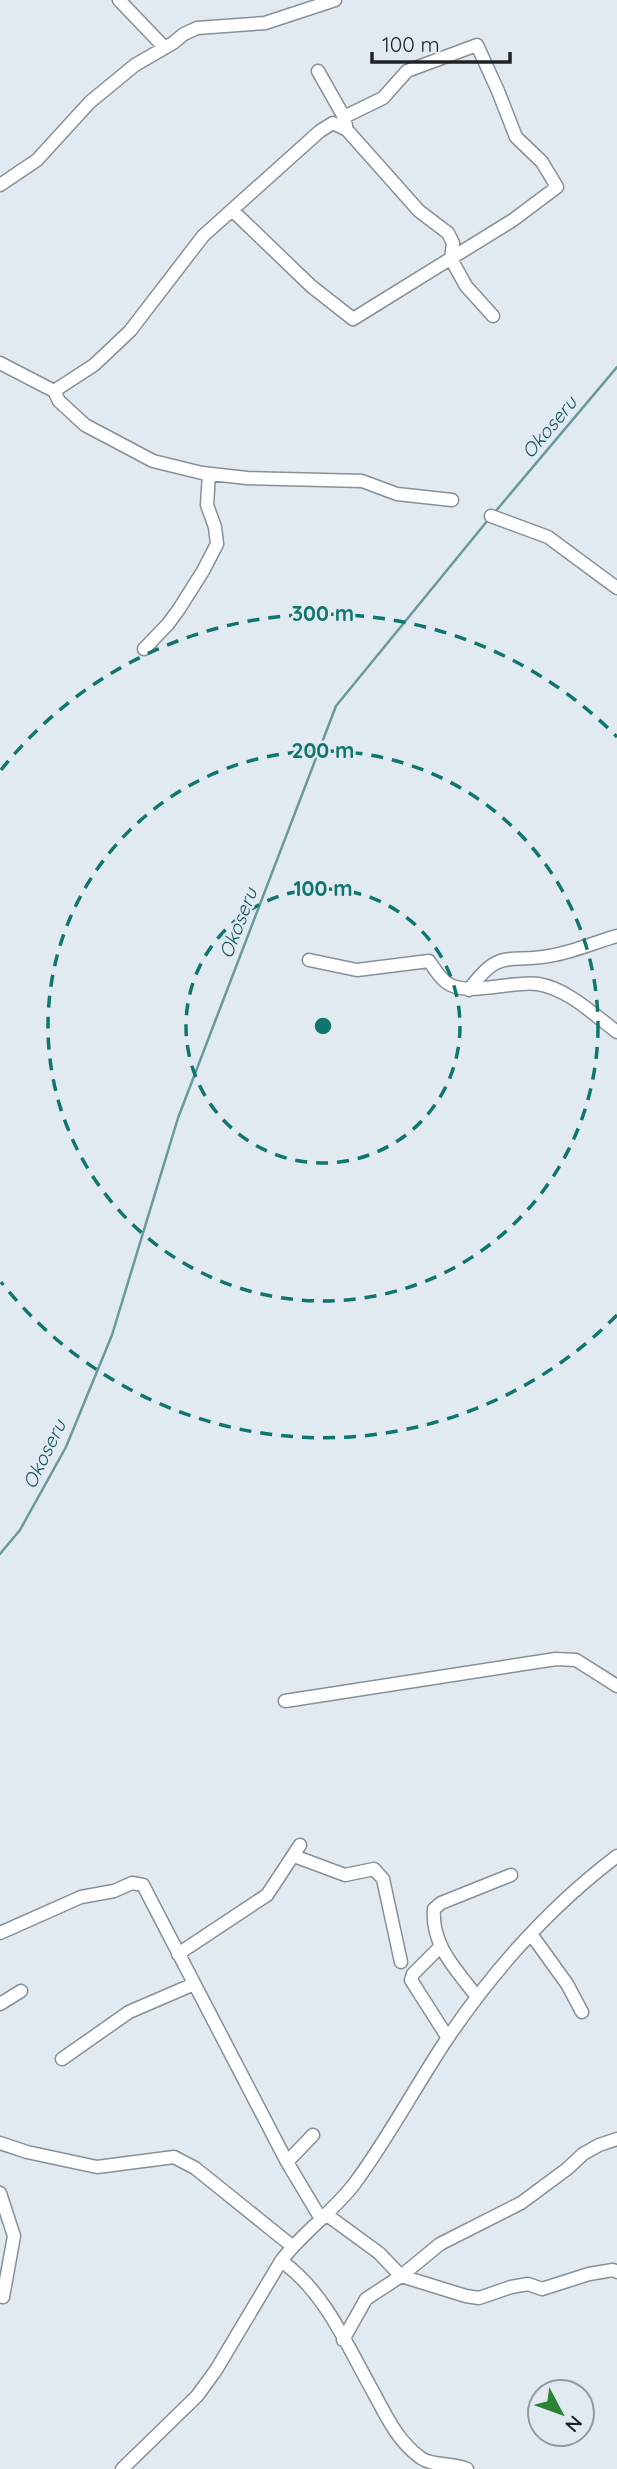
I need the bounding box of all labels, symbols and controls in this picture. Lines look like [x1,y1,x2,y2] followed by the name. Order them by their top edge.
[372,21,510,65] scale bar
[382,31,440,57] text: 100 m
[516,390,583,463] water label: Okoseru
[292,600,354,626] text: 300 m
[292,737,354,763] text: 200 m
[293,875,353,901] text: 100 m
[214,883,263,962] water label: Okoseru
[311,1014,335,1038] centre of rings
[17,1415,71,1492] water label: Okoseru
[526,2378,596,2448] north arrow
[560,2411,587,2437] text: N

